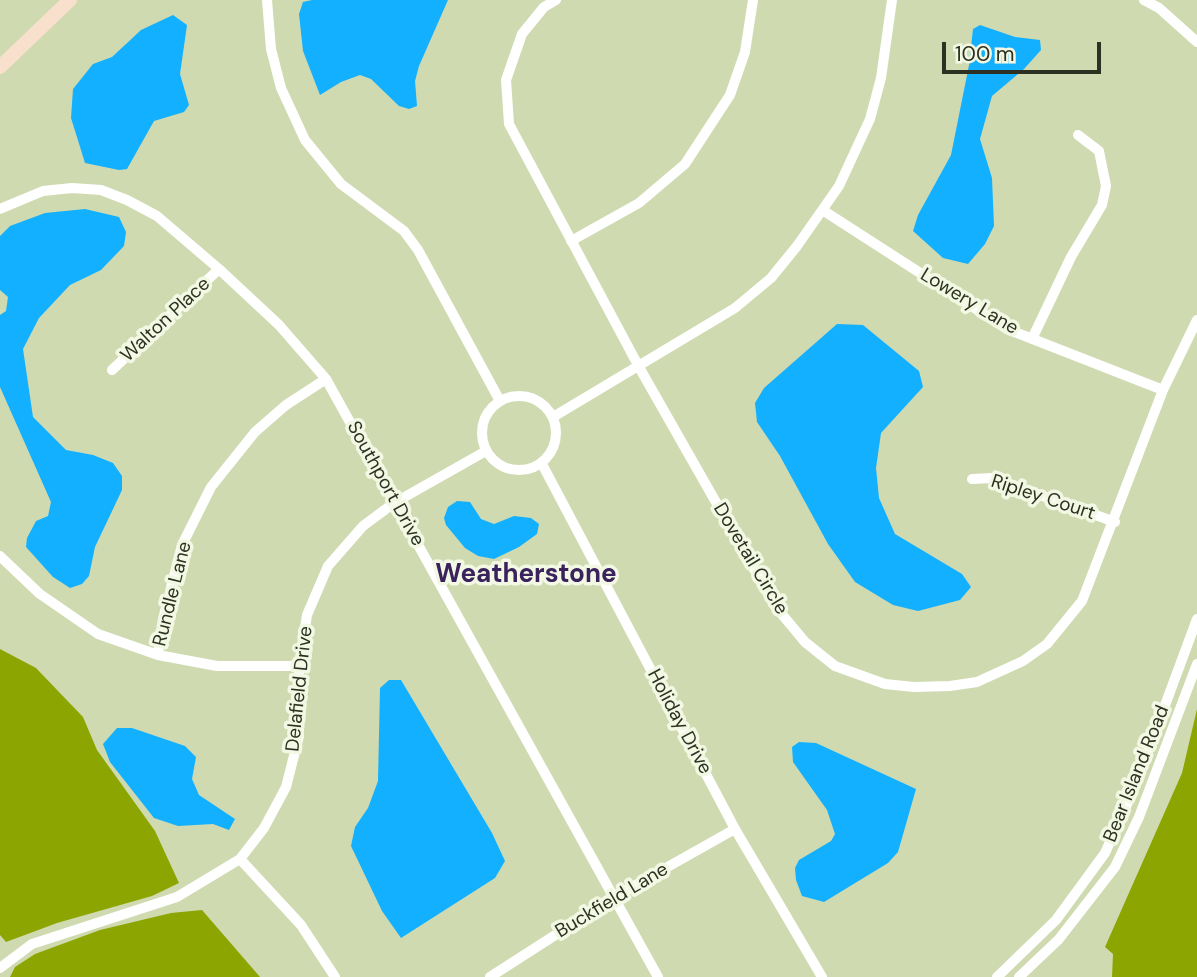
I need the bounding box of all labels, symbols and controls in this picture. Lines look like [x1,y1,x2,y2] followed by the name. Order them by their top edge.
[945,28,1104,72] scale bar
[955,40,1015,68] text: 100 m
[916,264,1022,340] street label: Lowery Lane
[117,273,215,367] street label: Walton Place
[341,418,429,550] street label: Southport Drive
[988,470,1098,526] street label: Ripley Court
[708,499,792,619] street label: Dovetail Circle
[149,539,197,649] street label: Rundle Lane
[435,559,617,591] district label: Weatherstone
[282,625,318,753] street label: Delafield Drive
[642,666,716,778] street label: Holiday Drive
[1099,702,1175,846] street label: Bear Island Road
[551,858,673,944] street label: Buckfield Lane

